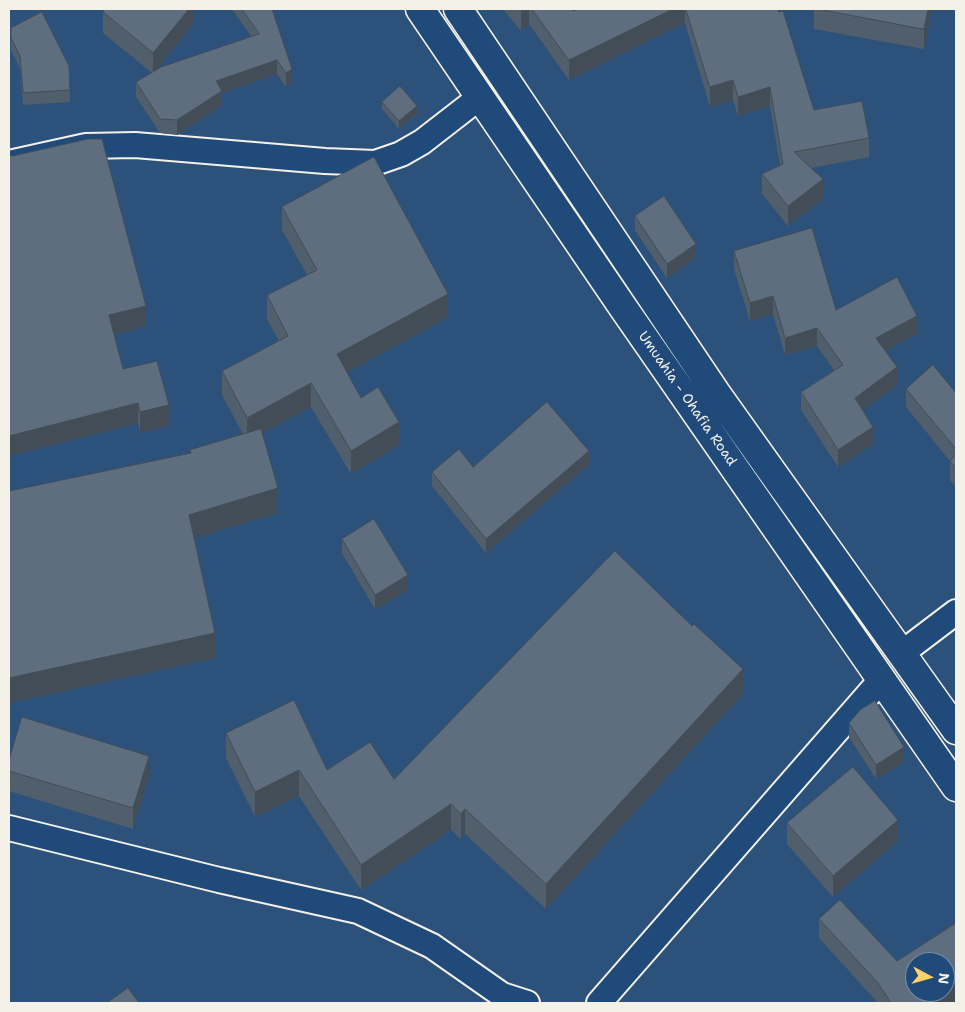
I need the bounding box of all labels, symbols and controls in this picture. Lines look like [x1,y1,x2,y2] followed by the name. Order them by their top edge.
[634,329,740,469] street label: Umuahia - Ohafia Road
[905,952,955,1002] north arrow
[934,972,953,985] text: N

